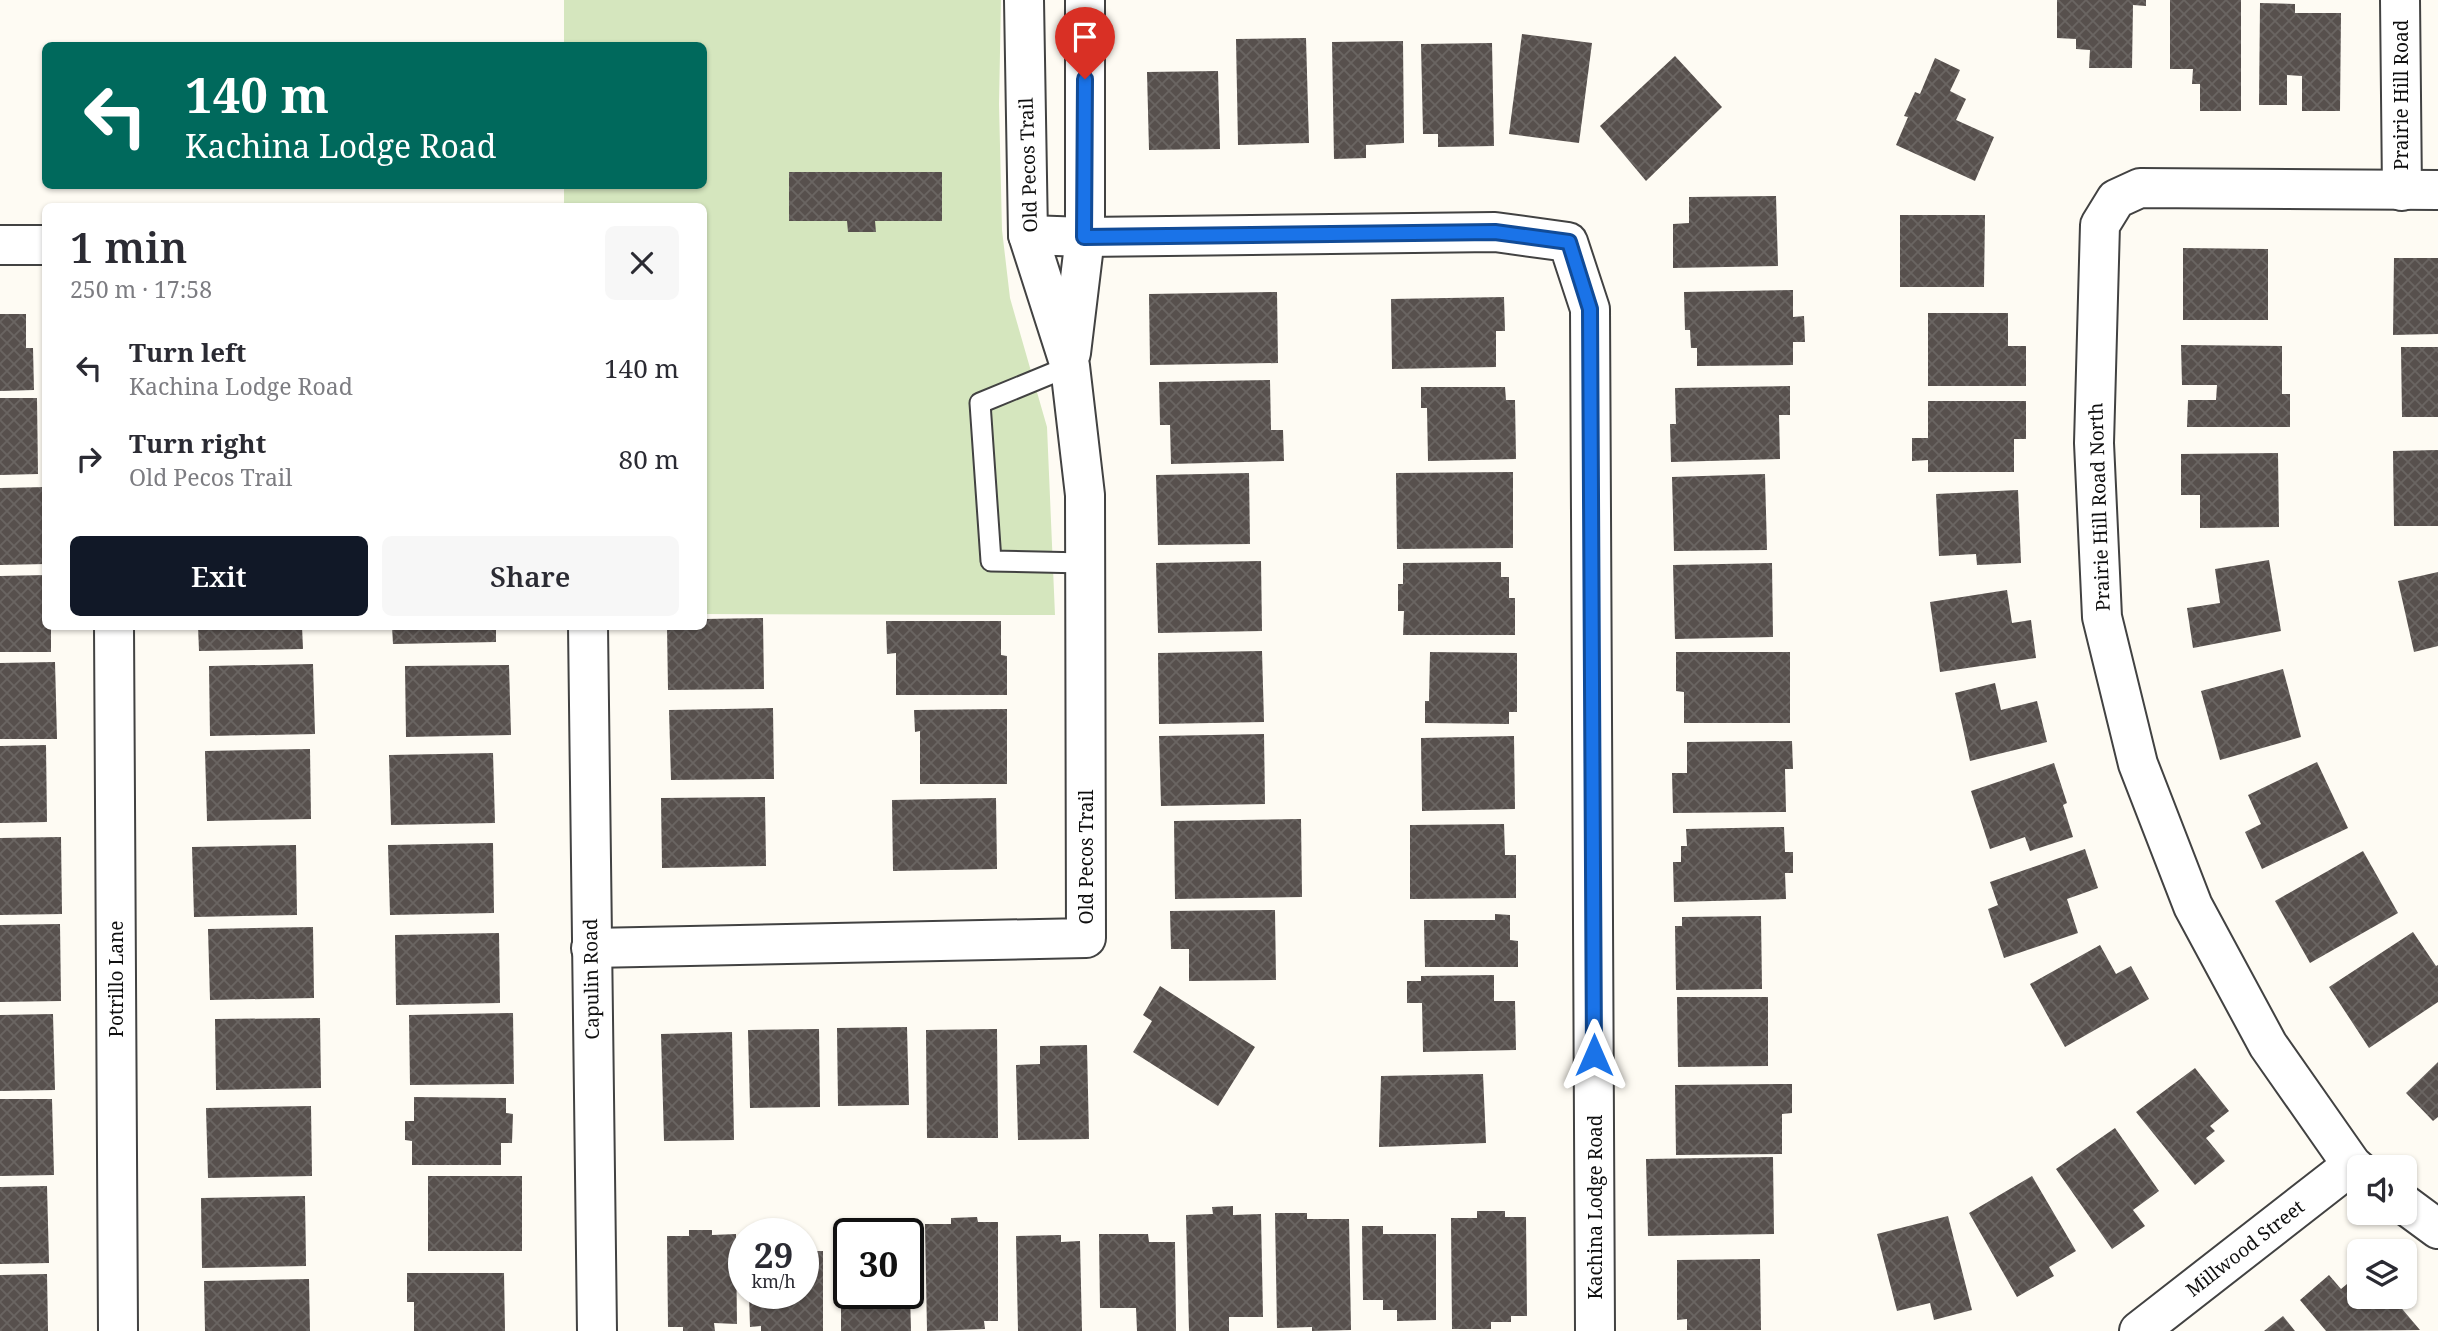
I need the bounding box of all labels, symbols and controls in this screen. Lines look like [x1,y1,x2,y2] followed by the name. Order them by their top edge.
[1055,7,1115,79] pin
[1066,18,1104,56] icon: arrive
[2388,19,2414,170] street label: Prairie Hill Road
[185,61,329,127] text: 140 m
[70,70,161,161] icon: left
[1013,97,1043,233] street label: Old Pecos Trail
[185,124,497,167] text: Kachina Lodge Road
[70,218,187,275] text: 1 min
[605,226,679,300] button: close
[70,273,212,305] text: 250 m · 17:58
[129,334,246,370] text: Turn left
[70,349,108,387] icon: left
[604,350,679,386] text: 140 m
[129,370,353,402] text: Kachina Lodge Road
[2082,402,2116,612] street label: Prairie Hill Road North
[129,425,266,461] text: Turn right
[70,440,108,478] icon: right
[619,441,679,477] text: 80 m
[129,461,292,493] text: Old Pecos Trail
[70,536,368,616] button: Exit
[382,536,679,616] button: Share
[1073,789,1099,924] street label: Old Pecos Trail
[577,918,605,1040] street label: Capulin Road
[103,921,129,1037] street label: Potrillo Lane
[1557,1018,1631,1092] position arrow
[1582,1114,1608,1299] street label: Kachina Lodge Road
[2347,1155,2417,1309] map controls
[2347,1155,2417,1225] button: sound
[2180,1193,2310,1302] street label: Millwood Street
[833,1218,924,1309] speed limit sign: 30
[754,1231,793,1278] text: 29
[2347,1239,2417,1309] button: layers
[751,1269,796,1293] text: km/h

